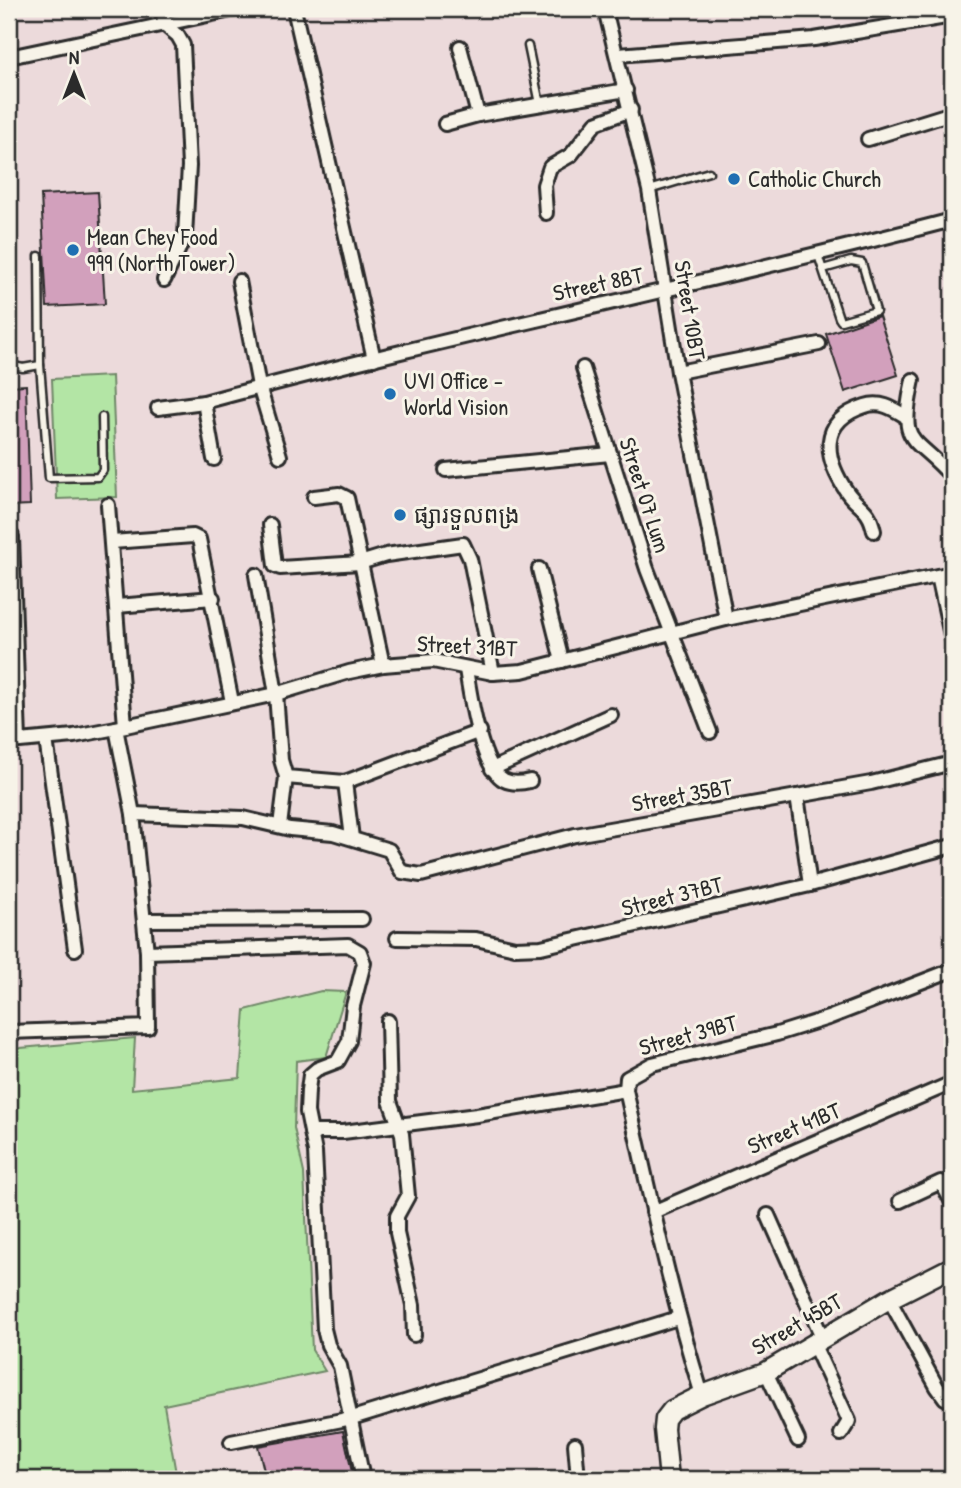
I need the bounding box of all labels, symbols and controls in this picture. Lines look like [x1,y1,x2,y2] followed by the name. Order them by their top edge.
[38,38,108,108] north arrow
[69,44,79,70] text: N
[748,163,881,194] place label: Catholic Church
[726,171,742,187] marker: Catholic Church
[87,221,236,278] place label: Mean Chey Food 999 (North Tower)
[65,242,81,258] marker: Mean Chey Food 999 (North Tower)
[667,258,714,362] street label: Street 10BT
[550,259,646,308] street label: Street 8BT
[404,365,508,422] place label: UVI Office - World Vision
[382,386,398,402] marker: UVI Office - World Vision
[612,433,679,556] street label: Street 07 Lum
[414,499,520,530] place label: ផ្សារទួលពង្រ
[392,507,408,523] marker: ផ្សារទួលពង្រ
[416,627,518,664] street label: Street 31BT
[629,770,735,819] street label: Street 35BT
[618,868,726,923] street label: Street 37BT
[636,1007,740,1062] street label: Street 39BT
[743,1094,845,1161] street label: Street 41BT
[746,1285,848,1362] street label: Street 45BT

